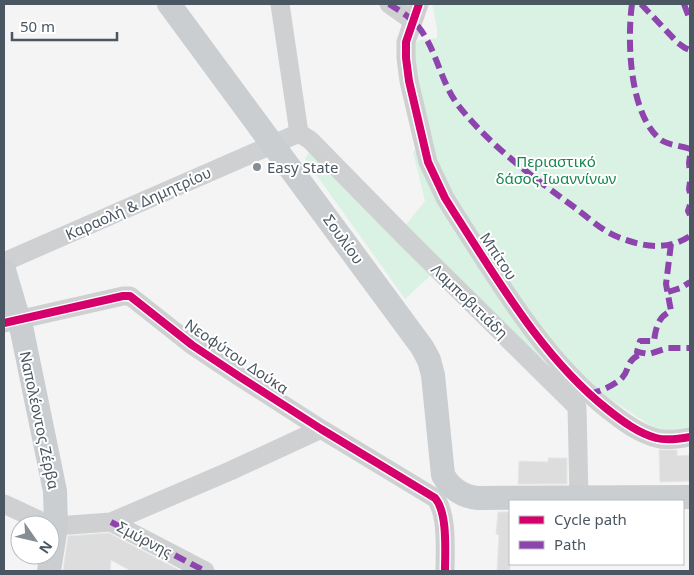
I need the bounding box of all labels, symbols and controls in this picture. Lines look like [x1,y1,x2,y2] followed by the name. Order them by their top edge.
[12,10,118,42] scale bar
[20,16,55,36] text: 50 m
[496,151,617,188] park label: Περιαστικό δάσος Ιωαννίνων
[267,157,338,177] place label: Easy State
[251,161,263,173] marker: Easy State
[62,162,214,244] street label: Καραολή & Δημητρίου
[319,210,369,268] street label: Σουλίου
[476,228,522,284] street label: Μπίτου
[427,259,513,343] street label: Λαμποβιτιάδη
[181,314,293,398] street label: Νεοφύτου Δούκα
[16,349,65,492] street label: Ναπολέοντος Ζέρβα
[509,500,684,565] legend
[554,509,627,529] text: Cycle path
[10,515,60,565] north arrow
[114,516,176,562] street label: Σμύρνης
[554,534,586,554] text: Path
[35,538,57,558] text: N

